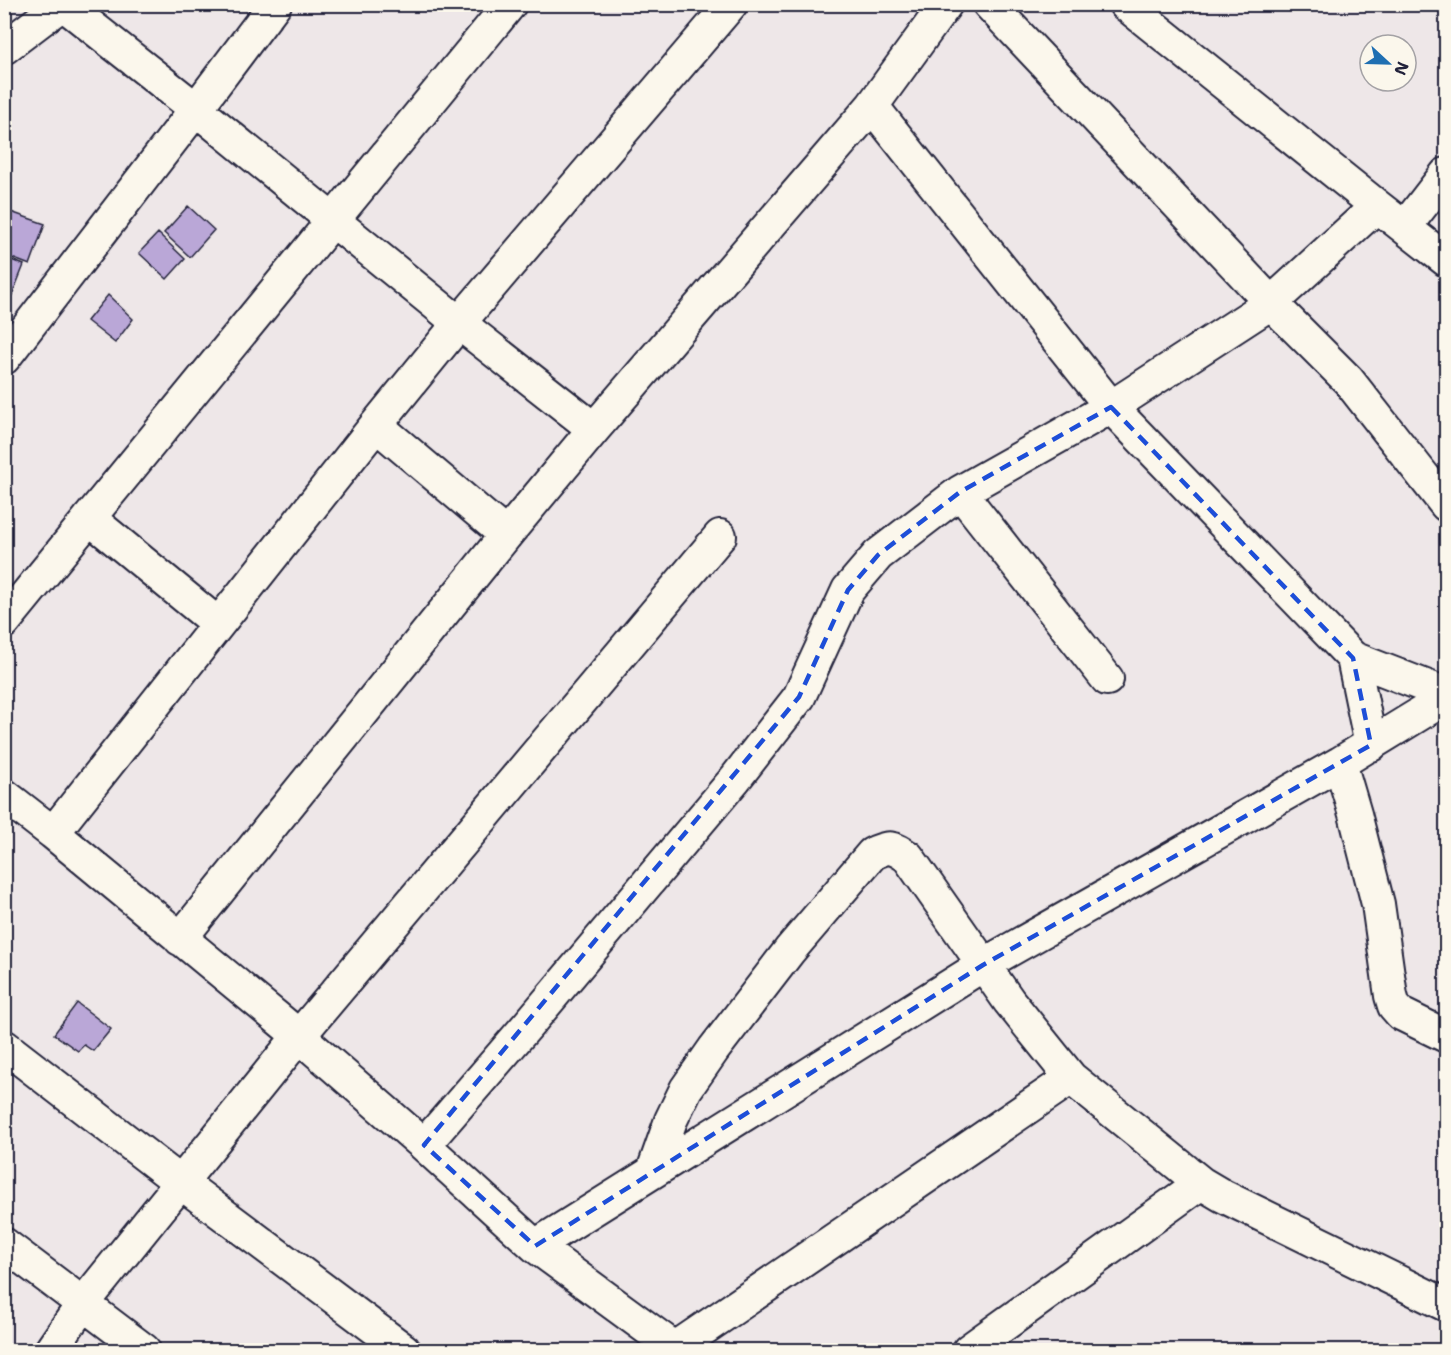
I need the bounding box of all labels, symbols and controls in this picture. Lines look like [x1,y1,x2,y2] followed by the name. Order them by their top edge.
[1358,33,1418,93] north arrow
[1389,59,1414,78] text: N

